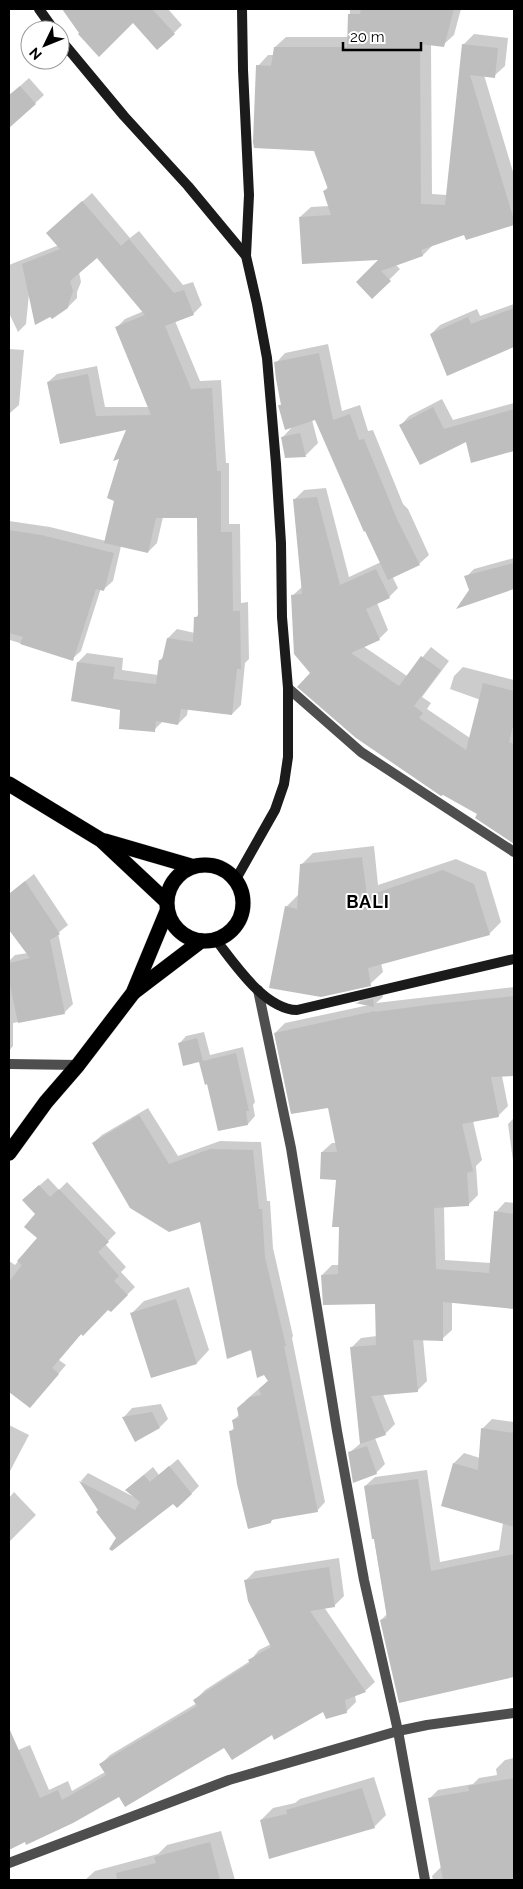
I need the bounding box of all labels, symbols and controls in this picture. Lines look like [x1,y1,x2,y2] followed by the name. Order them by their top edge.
[20,20,70,70] north arrow
[343,20,420,52] scale bar
[350,28,385,46] text: 20 m
[26,45,45,63] text: N
[346,891,390,912] district label: BALI

